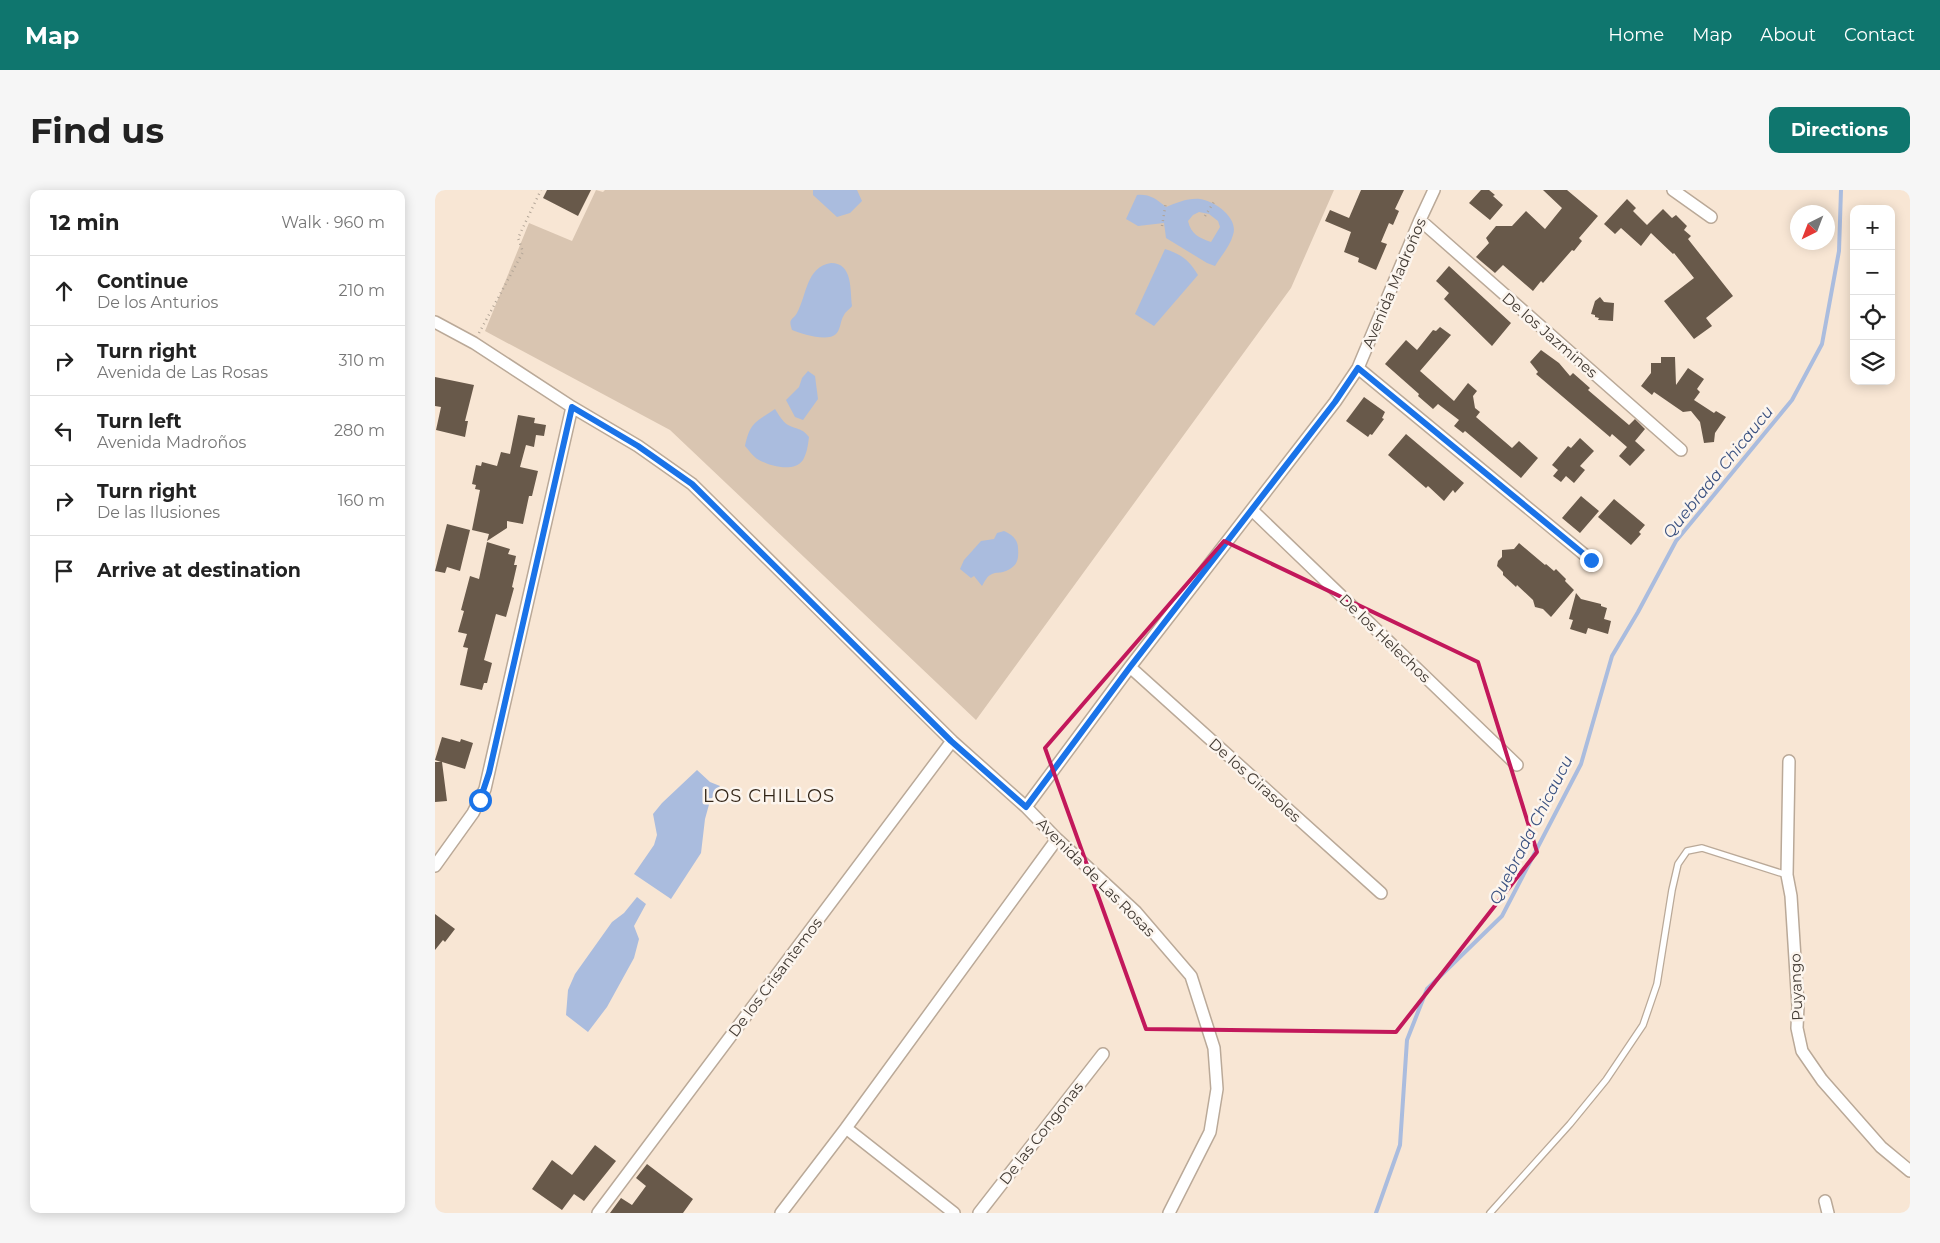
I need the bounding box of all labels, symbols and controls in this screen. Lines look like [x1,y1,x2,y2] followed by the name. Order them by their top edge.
[25,21,79,50] text: Map
[1608,24,1664,46] text: Home
[1692,24,1732,46] text: Map
[1760,24,1816,46] text: About
[1844,24,1915,46] text: Contact
[1769,107,1910,153] button: Directions
[30,109,164,152] text: Find us
[1790,205,1835,250] north arrow
[1850,205,1895,385] map controls
[1850,205,1895,250] button: +
[50,210,119,235] text: 12 min
[281,213,385,232] text: Walk · 960 m
[1358,215,1430,351] street label: Avenida Madroños
[1850,250,1895,295] button: −
[97,270,188,293] text: Continue
[50,277,78,305] icon: ahead
[338,281,385,300] text: 210 m
[1498,288,1602,382] street label: De los Jazmines
[97,293,218,312] text: De los Anturios
[1850,295,1895,340] button: locate
[97,340,197,363] text: Turn right
[1850,340,1895,385] button: layers
[50,347,78,375] icon: right
[338,351,385,370] text: 310 m
[97,363,268,382] text: Avenida de Las Rosas
[1659,402,1777,542] water label: Quebrada Chicaucu
[97,410,182,433] text: Turn left
[50,417,78,445] icon: left
[334,421,385,440] text: 280 m
[97,433,246,452] text: Avenida Madroños
[97,480,197,503] text: Turn right
[50,487,78,515] icon: right
[338,491,385,510] text: 160 m
[97,503,220,522] text: De las Ilusiones
[1580,549,1603,572] route end
[50,557,78,585] icon: arrive
[97,559,301,582] text: Arrive at destination
[1335,590,1435,686] street label: De los Helechos
[1205,734,1305,826] street label: De los Girasoles
[1485,752,1577,908] water label: Quebrada Chicaucu
[703,785,835,807] district label: LOS CHILLOS
[469,789,492,812] route start
[1033,814,1159,940] street label: Avenida de Las Rosas
[724,914,826,1040] street label: De los Crisantemos
[1785,953,1807,1021] street label: Puyango
[995,1078,1087,1188] street label: De las Congonas

